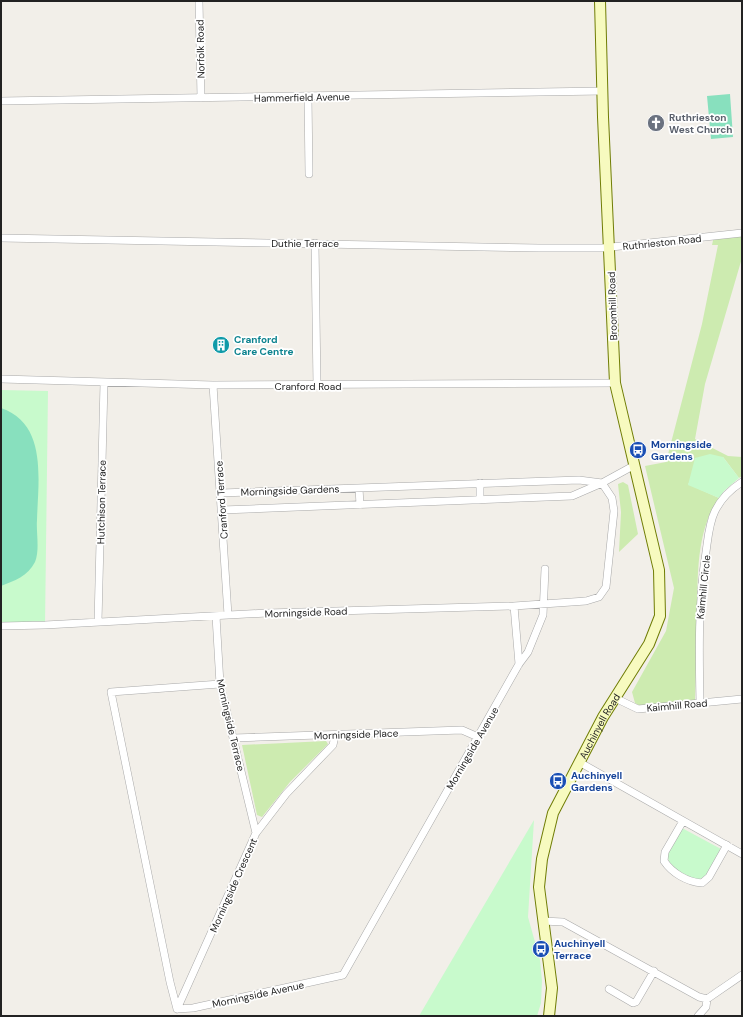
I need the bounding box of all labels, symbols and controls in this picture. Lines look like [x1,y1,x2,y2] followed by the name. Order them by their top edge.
[193,19,208,79] street label: Norfolk Road
[254,90,350,105] street label: Hammerfield Avenue
[669,111,733,136] place label: Ruthrieston West Church
[646,113,666,133] church icon: Ruthrieston West Church
[622,232,702,253] street label: Ruthrieston Road
[271,237,339,250] street label: Duthie Terrace
[605,271,620,341] street label: Broomhill Road
[234,333,294,358] place label: Cranford Care Centre
[211,335,231,355] building icon: Cranford Care Centre
[275,380,341,393] street label: Cranford Road
[651,438,712,463] place label: Morningside Gardens
[628,440,648,460] bus stop icon: Morningside Gardens
[94,459,109,544] street label: Hutchison Terrace
[212,460,231,539] street label: Cranford Terrace
[240,482,340,499] street label: Morningside Gardens
[694,554,713,620] street label: Kaimhill Circle
[264,605,348,620] street label: Morningside Road
[214,678,248,773] street label: Morningside Terrace
[576,691,623,761] street label: Auchinyell Road
[646,696,708,715] street label: Kaimhill Road
[443,704,502,792] street label: Morningside Avenue
[314,727,399,742] street label: Morningside Place
[571,769,622,794] place label: Auchinyell Gardens
[548,771,568,791] bus stop icon: Auchinyell Gardens
[207,836,260,934] street label: Morningside Crescent
[554,937,605,962] place label: Auchinyell Terrace
[531,939,551,959] bus stop icon: Auchinyell Terrace
[211,978,305,1011] street label: Morningside Avenue

